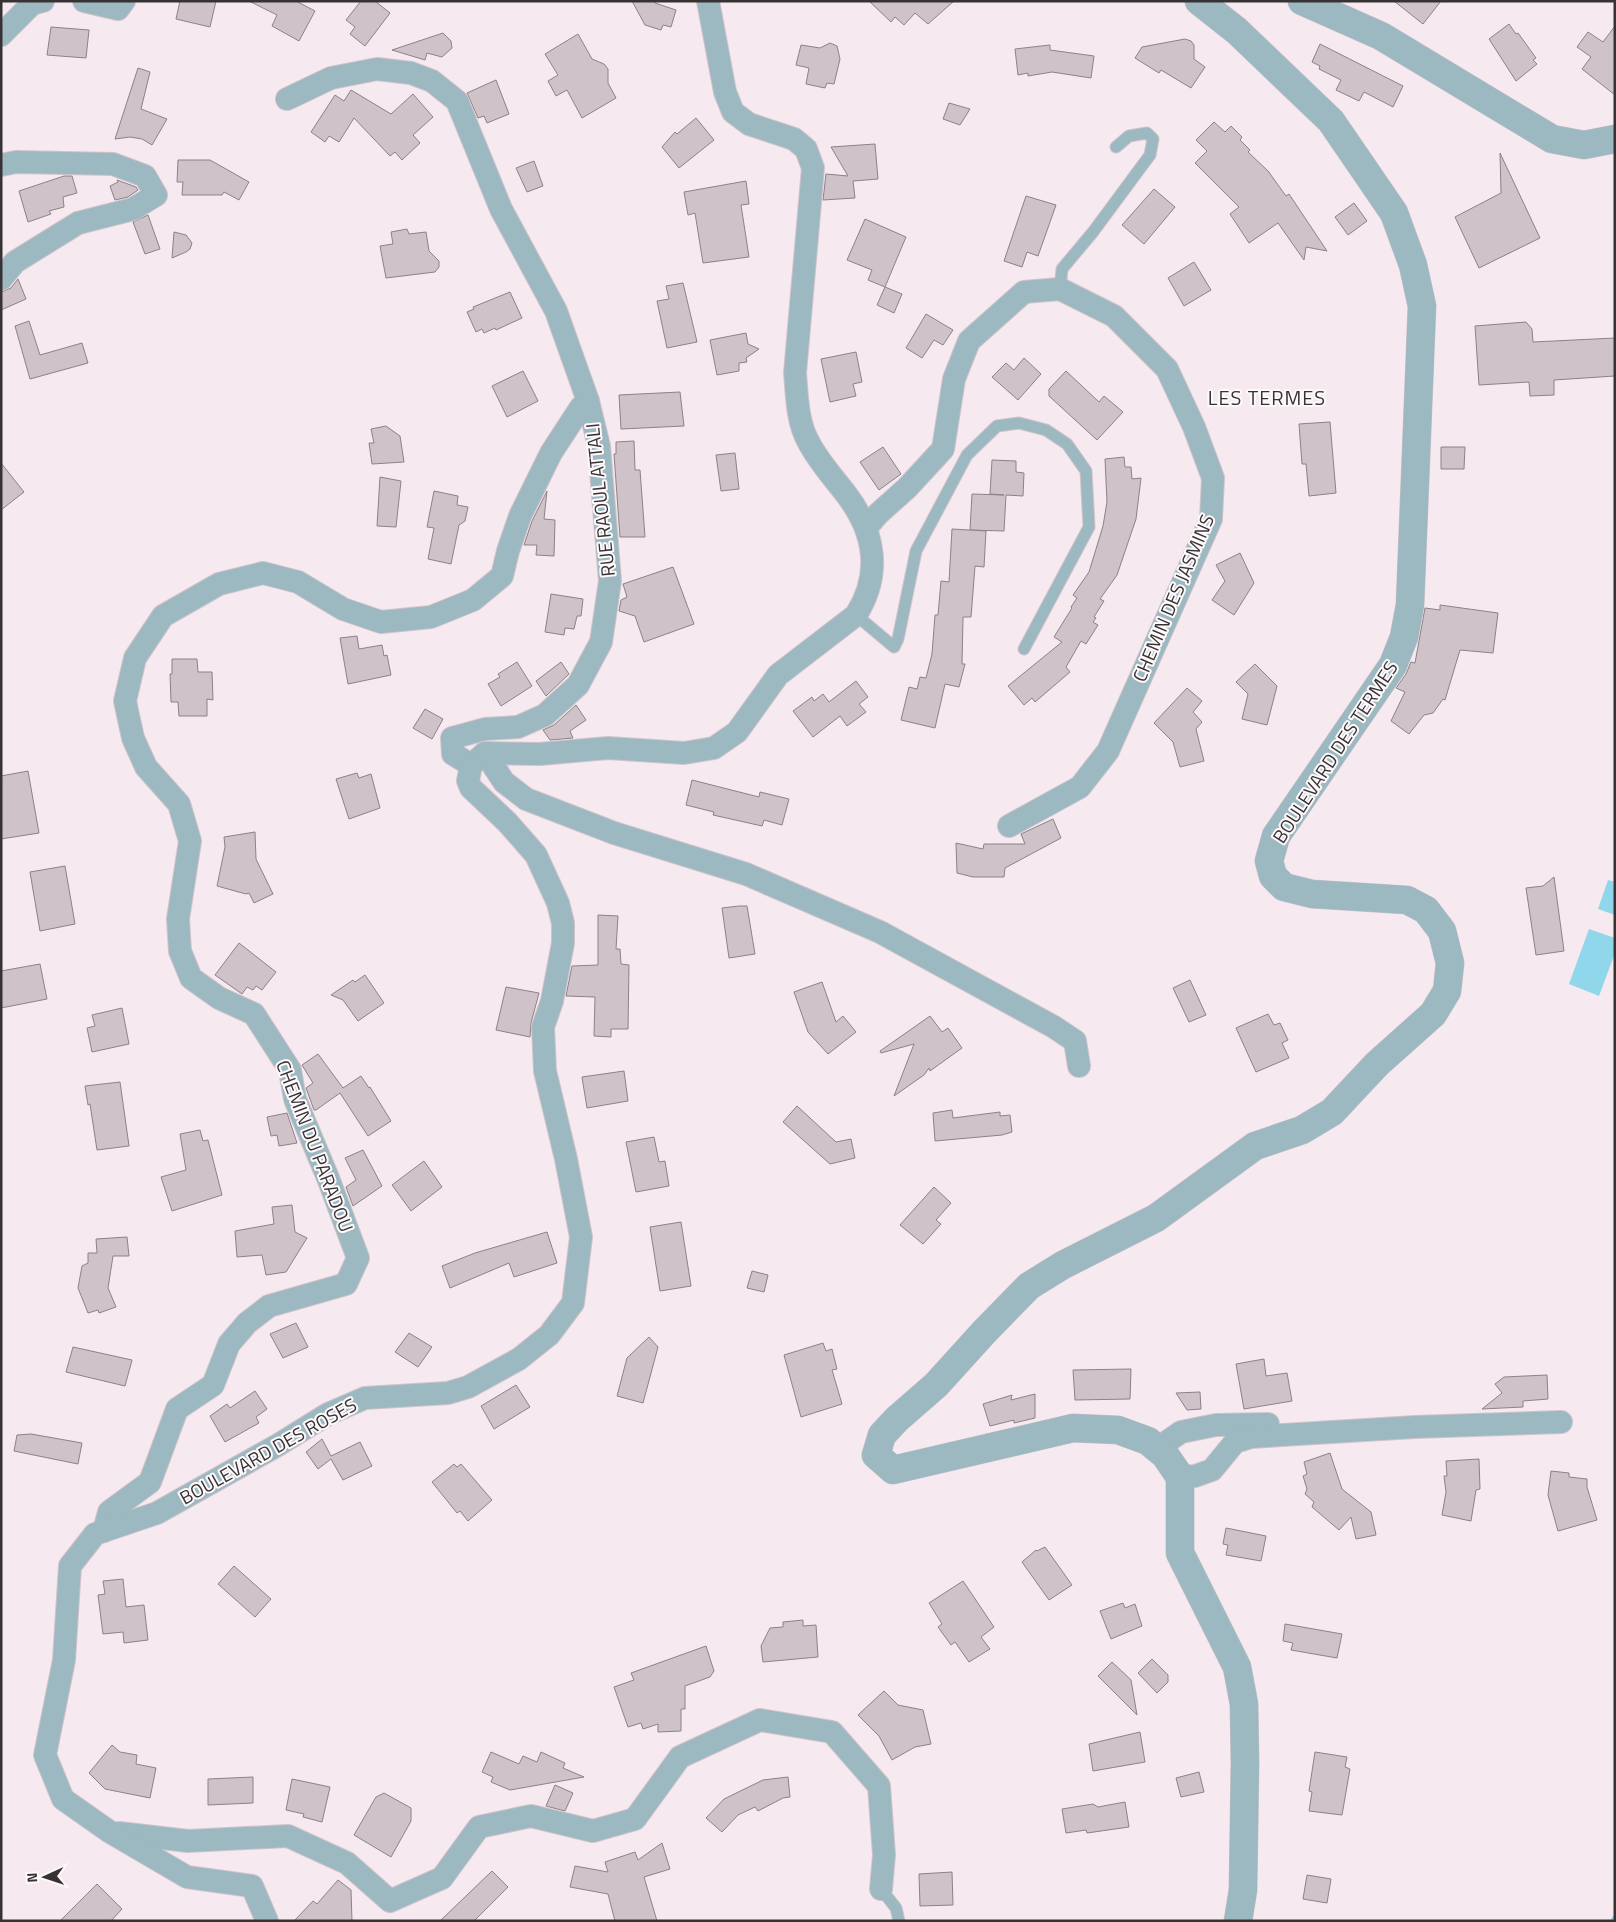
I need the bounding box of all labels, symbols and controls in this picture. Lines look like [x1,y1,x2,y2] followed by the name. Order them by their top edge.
[1208,382,1326,413] district label: LES TERMES
[577,422,622,578] street label: RUE RAOUL ATTALI
[1124,510,1221,686] street label: CHEMIN DES JASMINS
[1265,655,1405,849] street label: BOULEVARD DES TERMES
[269,1056,362,1236] street label: CHEMIN DU PARADOU
[174,1390,362,1511] street label: BOULEVARD DES ROSES
[20,1852,70,1902] north arrow
[21,1872,42,1883] text: N

